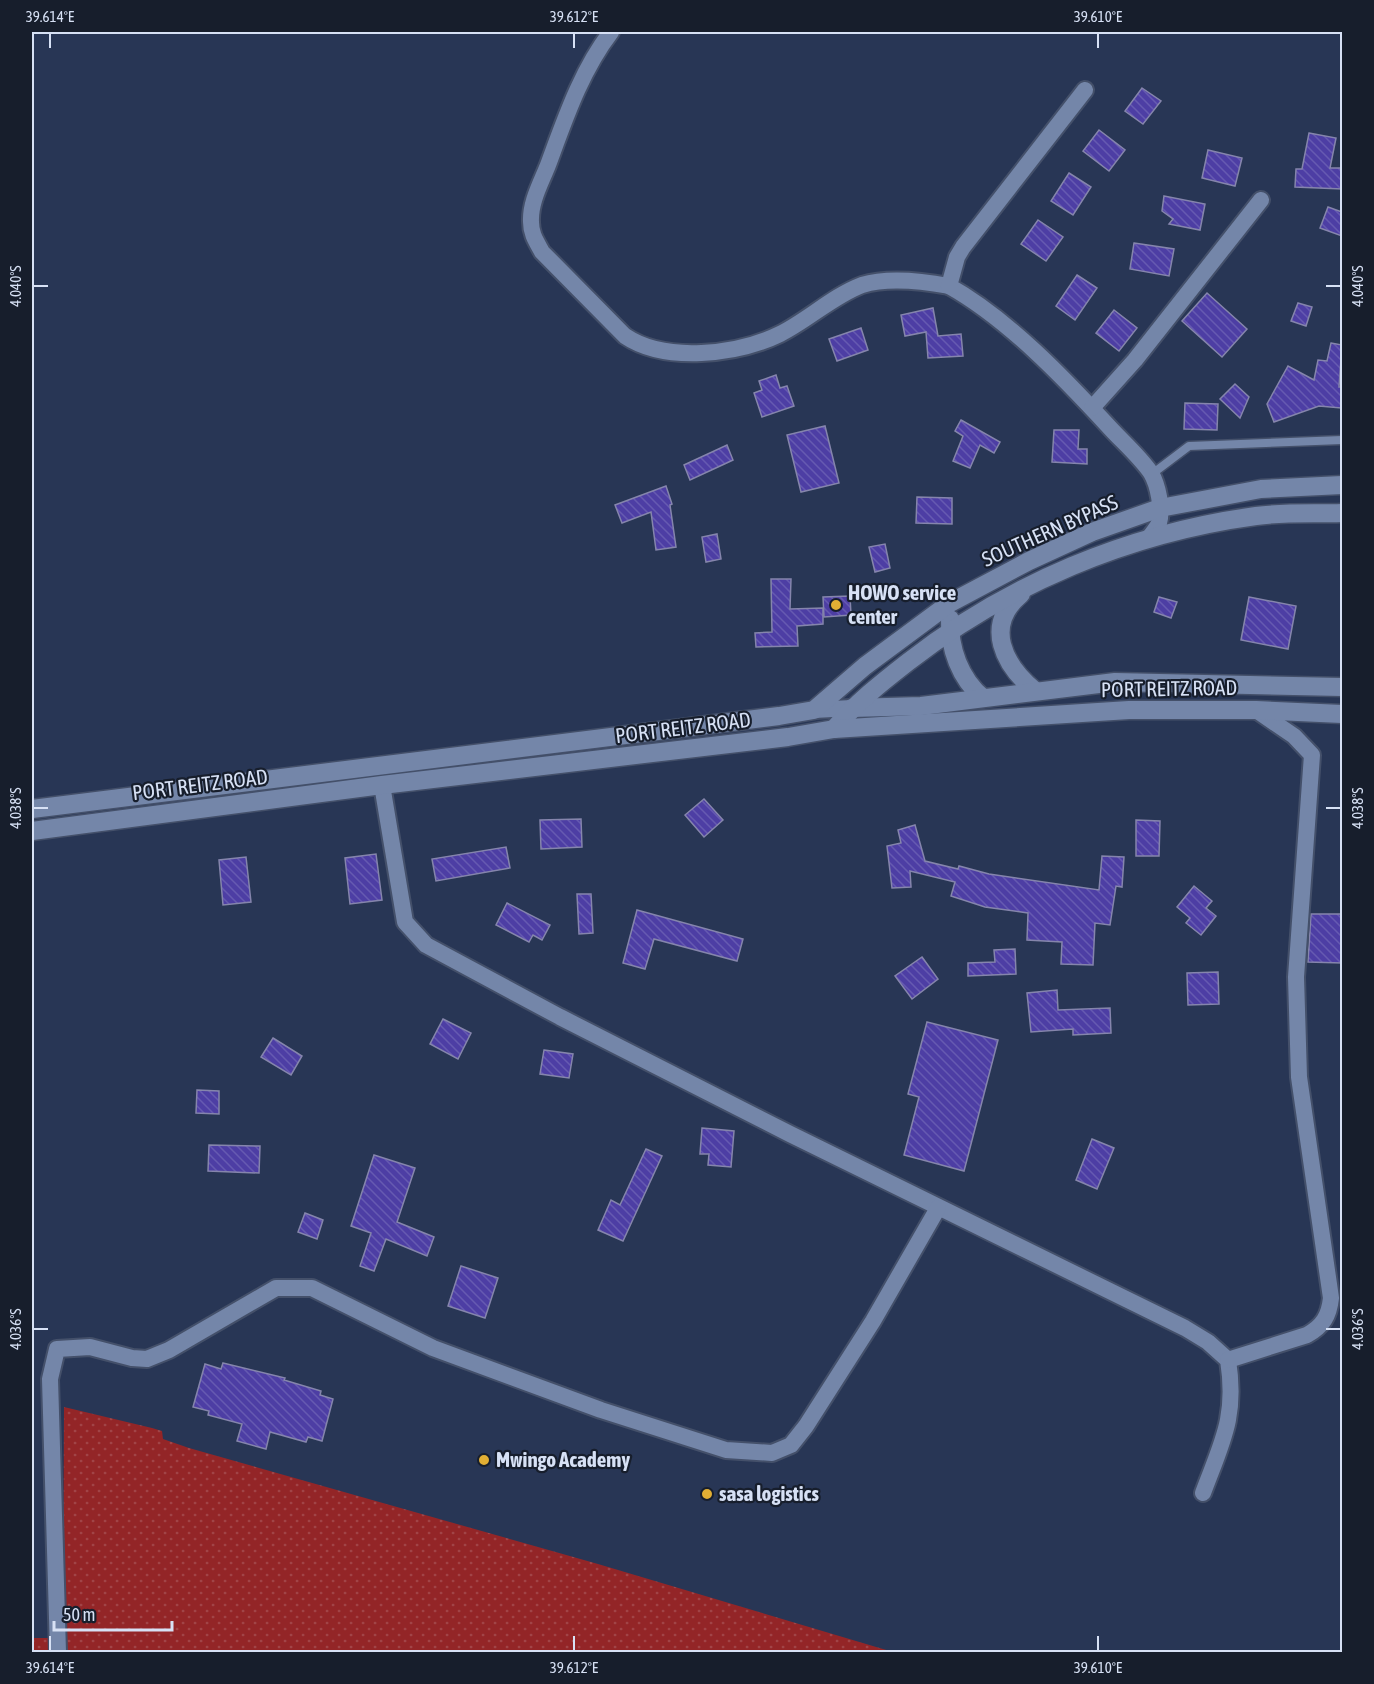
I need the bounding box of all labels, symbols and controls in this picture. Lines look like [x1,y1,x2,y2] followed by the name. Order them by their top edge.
[26,8,75,25] text: 39.614°E
[550,8,599,25] text: 39.612°E
[1074,8,1123,25] text: 39.610°E
[7,265,24,307] text: 4.040°S
[1349,265,1366,307] text: 4.040°S
[978,489,1121,571] street label: SOUTHERN BYPASS
[848,580,956,628] place label: HOWO service center
[829,598,843,612] marker: HOWO service center
[1101,675,1237,701] street label: PORT REITZ ROAD
[614,707,752,747] street label: PORT REITZ ROAD
[131,764,269,804] street label: PORT REITZ ROAD
[7,787,24,829] text: 4.038°S
[1349,787,1366,829] text: 4.038°S
[7,1308,24,1350] text: 4.036°S
[1349,1308,1366,1350] text: 4.036°S
[496,1447,630,1471] place label: Mwingo Academy
[477,1453,491,1467] marker: Mwingo Academy
[719,1481,819,1505] place label: sasa logistics
[700,1487,714,1501] marker: sasa logistics
[54,1594,172,1632] scale bar
[63,1604,95,1625] text: 50 m
[26,1659,75,1676] text: 39.614°E
[550,1659,599,1676] text: 39.612°E
[1074,1659,1123,1676] text: 39.610°E

